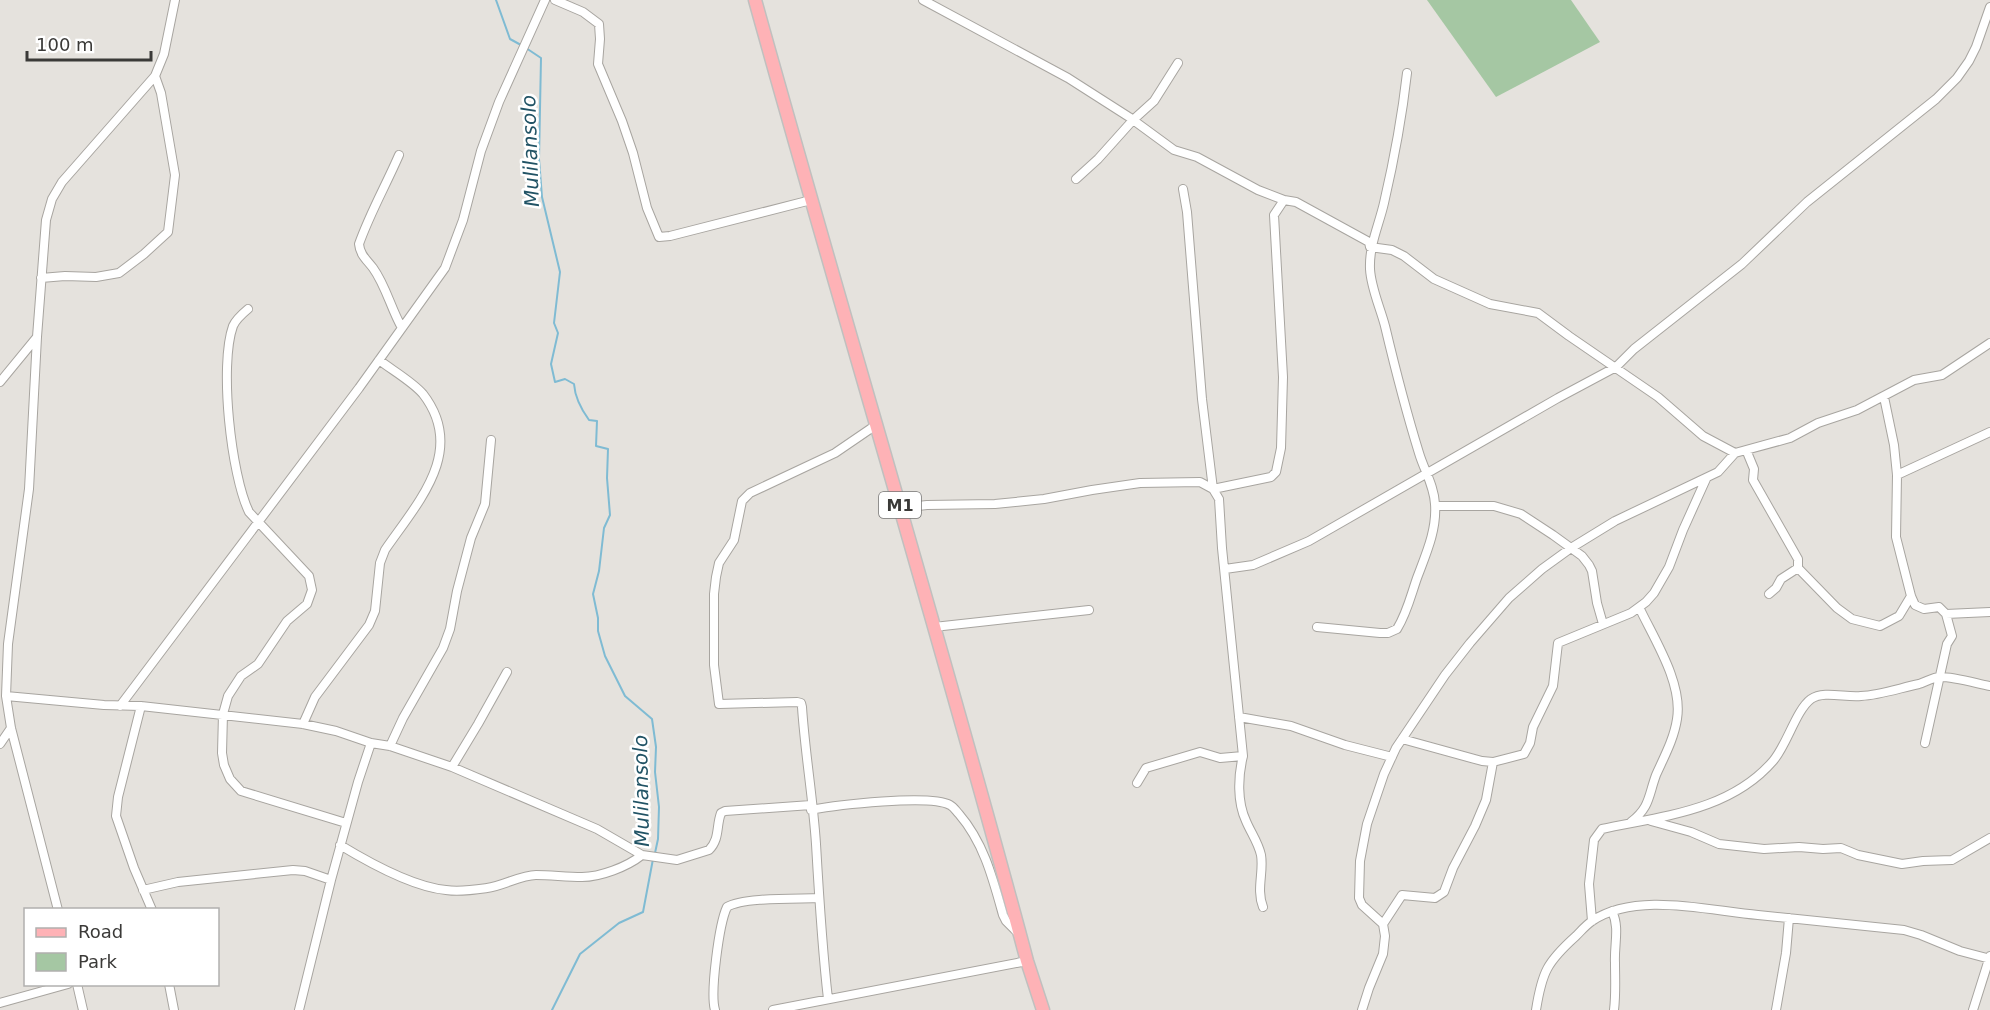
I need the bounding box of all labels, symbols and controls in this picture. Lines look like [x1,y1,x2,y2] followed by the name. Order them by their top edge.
[27,24,152,62] scale bar
[36,34,94,55] text: 100 m
[516,95,544,207] water label: Mulilansolo
[879,492,921,518] road number: M1
[628,735,654,847] water label: Mulilansolo
[24,908,219,986] legend
[78,921,123,942] text: Road
[78,951,117,972] text: Park

